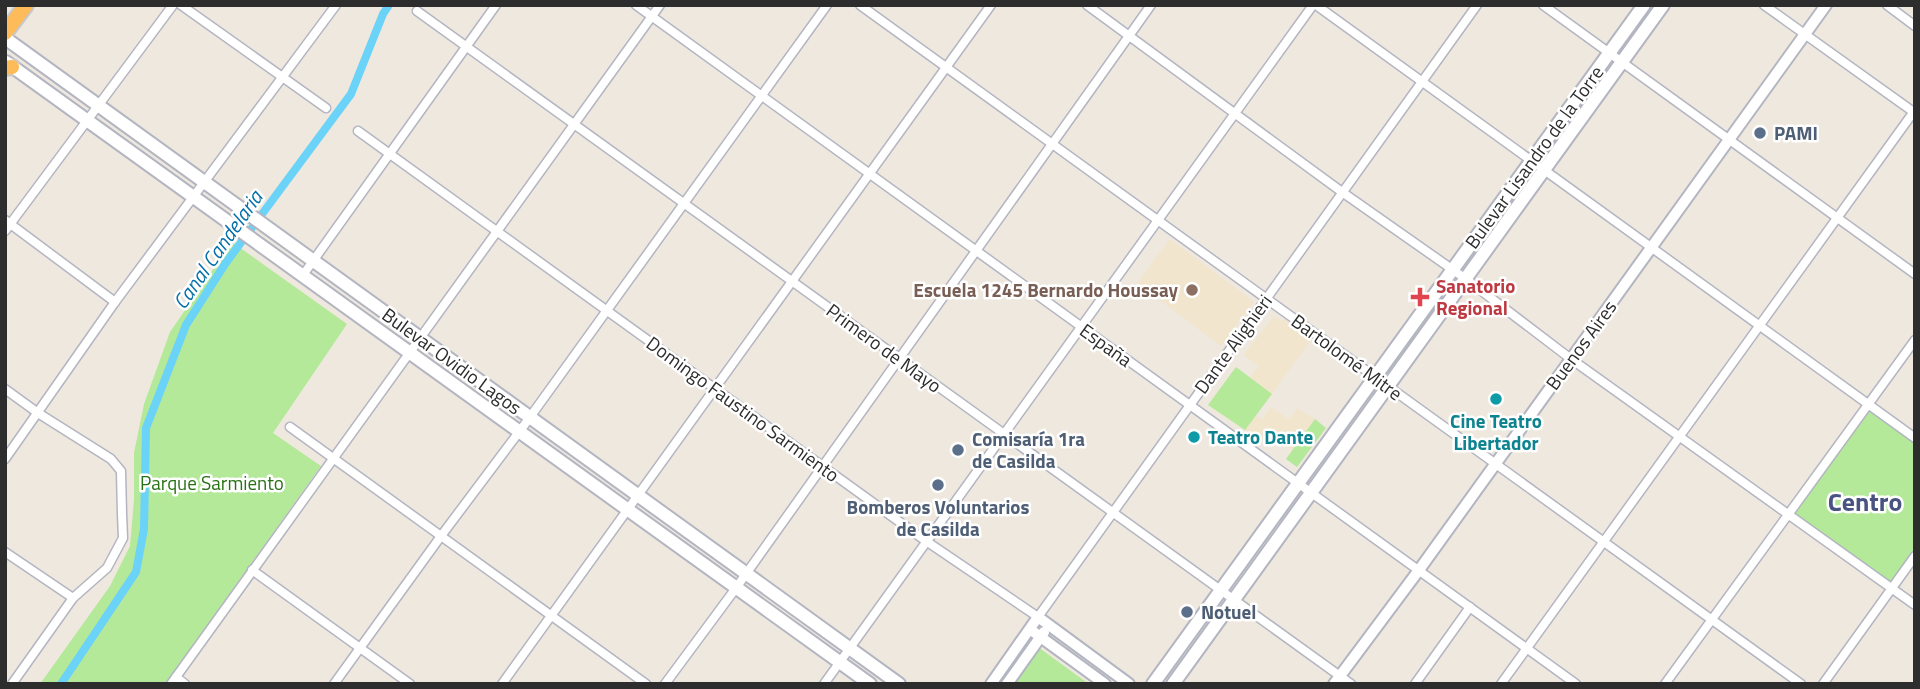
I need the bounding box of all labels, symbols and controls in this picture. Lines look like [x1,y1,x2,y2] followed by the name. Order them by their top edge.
[1457,59,1610,254] street label: Bulevar Lisandro de la Torre
[1774,118,1818,147] place label: PAMI
[1752,125,1768,141] marker: PAMI
[164,182,271,316] water label: Canal Candelaria
[1436,271,1515,322] place label: Sanatorio Regional
[913,275,1178,304] place label: Escuela 1245 Bernardo Houssay
[1184,282,1200,298] marker: Escuela 1245 Bernardo Houssay
[1410,287,1430,307] marker: Sanatorio Regional
[1187,288,1279,399] street label: Dante Alighieri
[1538,294,1623,396] street label: Buenos Aires
[821,296,948,399] street label: Primero de Mayo
[376,300,528,421] street label: Bulevar Ovidio Lagos
[1286,306,1409,407] street label: Bartolomé Mitre
[1074,316,1139,374] street label: España
[641,329,846,489] street label: Domingo Faustino Sarmiento
[1488,391,1504,407] marker: Cine Teatro Libertador
[1450,406,1542,457] place label: Cine Teatro Libertador
[1208,422,1314,451] place label: Teatro Dante
[972,424,1085,475] place label: Comisaría 1ra de Casilda
[1186,429,1202,445] marker: Teatro Dante
[950,442,966,458] marker: Comisaría 1ra de Casilda
[140,468,284,497] park label: Parque Sarmiento
[930,477,946,493] marker: Bomberos Voluntarios de Casilda
[1828,482,1902,521] district label: Centro
[847,492,1029,543] place label: Bomberos Voluntarios de Casilda
[1201,597,1256,626] place label: Notuel
[1179,604,1195,620] marker: Notuel

